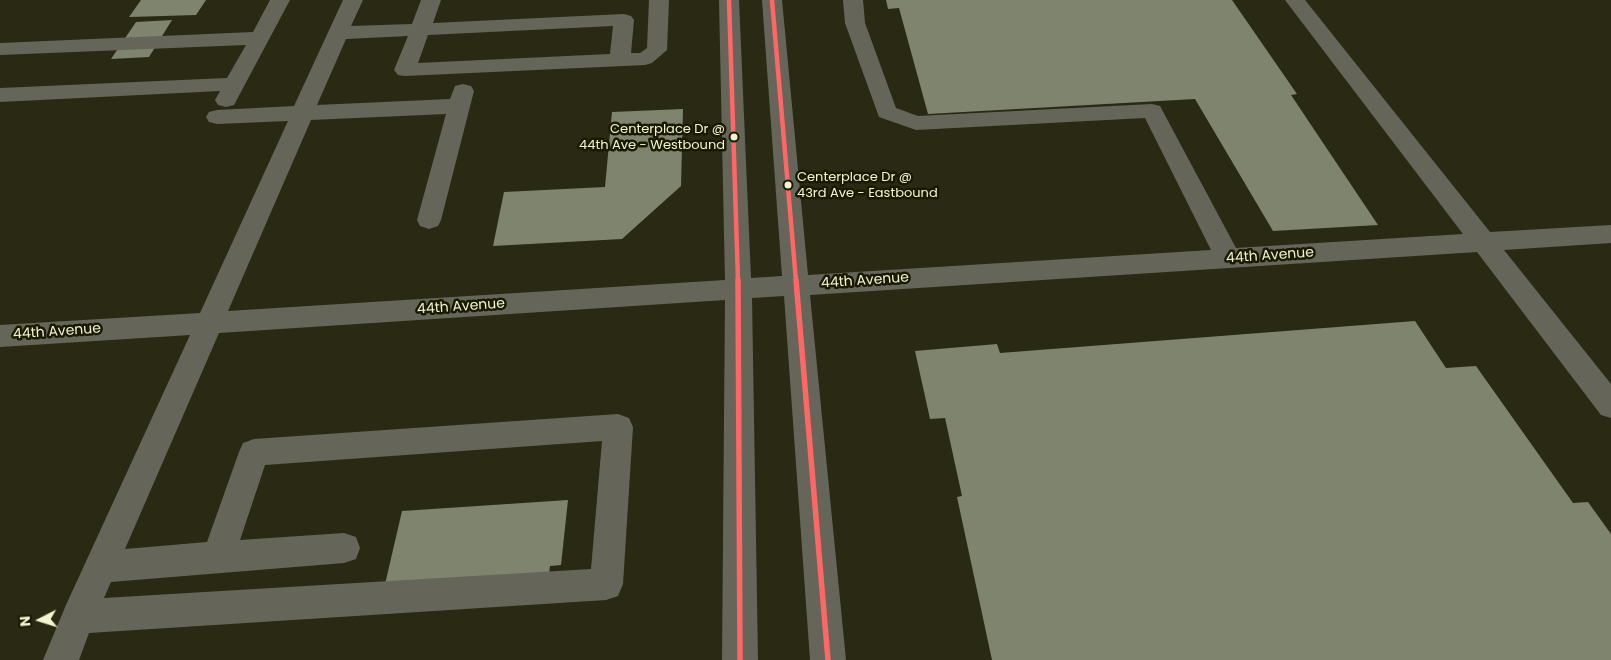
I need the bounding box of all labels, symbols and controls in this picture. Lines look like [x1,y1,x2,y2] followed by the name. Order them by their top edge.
[579,122,725,153] place label: Centerplace Dr @ 44th Ave - Westbound
[729,132,739,142] marker: Centerplace Dr @ 44th Ave - Westbound
[797,170,938,201] place label: Centerplace Dr @ 43rd Ave - Eastbound
[783,180,793,190] marker: Centerplace Dr @ 43rd Ave - Eastbound
[1226,245,1314,267] street label: 44th Avenue
[821,270,909,292] street label: 44th Avenue
[417,296,505,318] street label: 44th Avenue
[13,321,101,343] street label: 44th Avenue
[15,595,65,645] north arrow
[15,615,35,627] text: N

